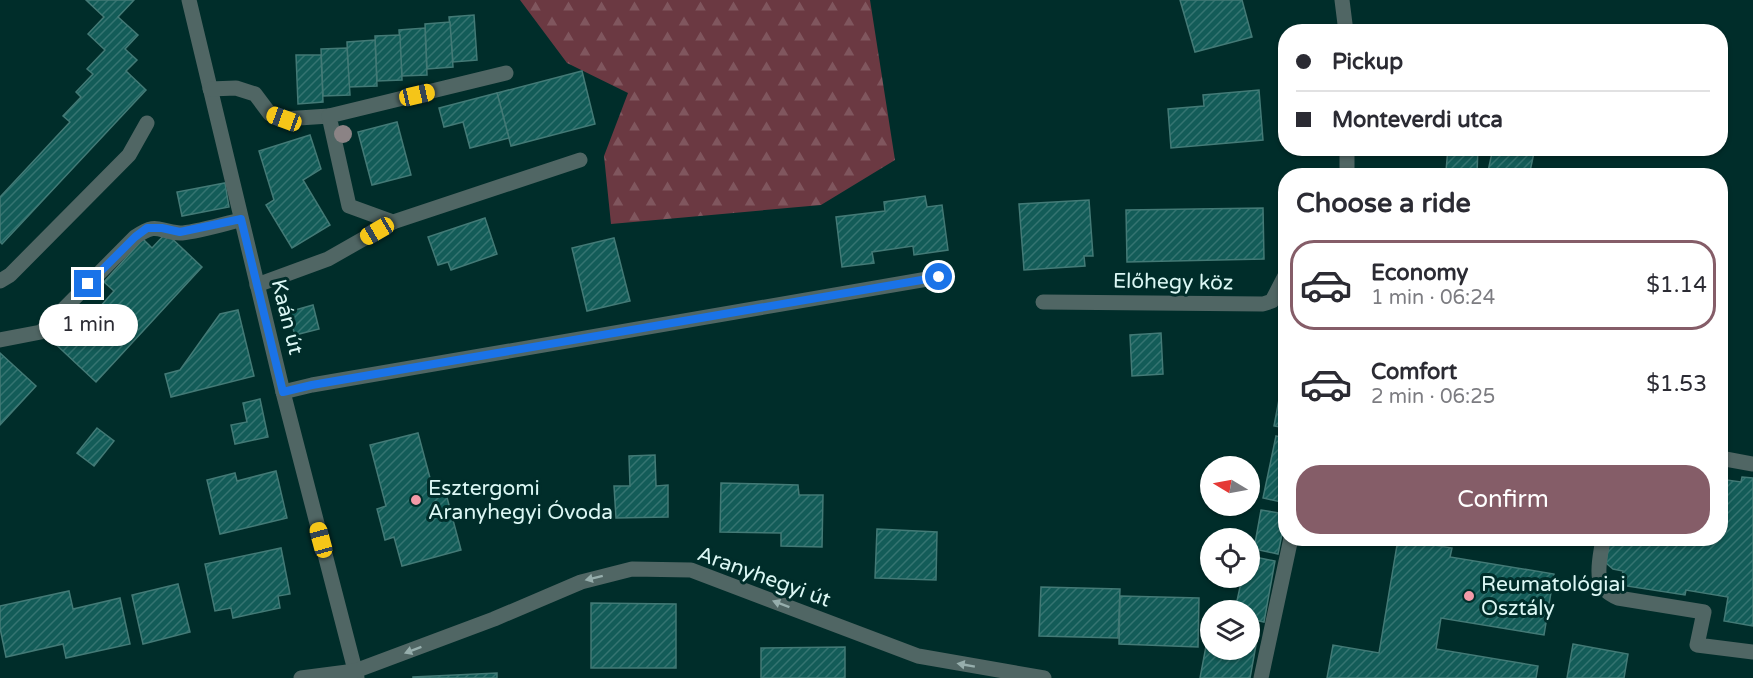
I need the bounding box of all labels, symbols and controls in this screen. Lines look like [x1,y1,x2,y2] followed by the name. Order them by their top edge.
[1332,49,1403,75] text: Pickup
[397,82,437,108] car
[264,104,304,134] car
[1332,107,1503,133] text: Monteverdi utca
[1296,187,1471,220] text: Choose a ride
[357,214,397,248] car
[1299,258,1353,312] icon: car
[1371,260,1468,286] text: Economy
[925,263,952,290] route start
[1113,268,1233,296] street label: Előhegy köz
[74,270,101,297] route end
[1646,272,1707,298] text: $1.14
[266,277,308,357] street label: Kaán út
[1371,286,1495,310] text: 1 min · 06:24
[38,305,138,347] callout: 1 min
[62,313,115,337] text: 1 min
[1299,357,1353,411] icon: car
[1371,359,1457,385] text: Comfort
[1646,371,1707,397] text: $1.53
[1371,385,1495,409] text: 2 min · 06:25
[1200,456,1260,516] north arrow
[1200,456,1260,660] map controls
[1296,465,1710,534] button: Confirm
[428,476,613,525] place label: Esztergomi Aranyhegyi Óvoda
[409,493,423,507] marker: Esztergomi Aranyhegyi Óvoda
[308,520,334,560] car
[1200,528,1260,588] button: locate
[694,541,834,613] street label: Aranyhegyi út
[1481,572,1626,621] place label: Reumatológiai Osztály
[585,574,603,584] one-way arrow
[1462,589,1476,603] marker: Reumatológiai Osztály
[772,599,790,609] one-way arrow
[1200,600,1260,660] button: layers
[404,645,422,655] one-way arrow
[956,660,975,669] one-way arrow

